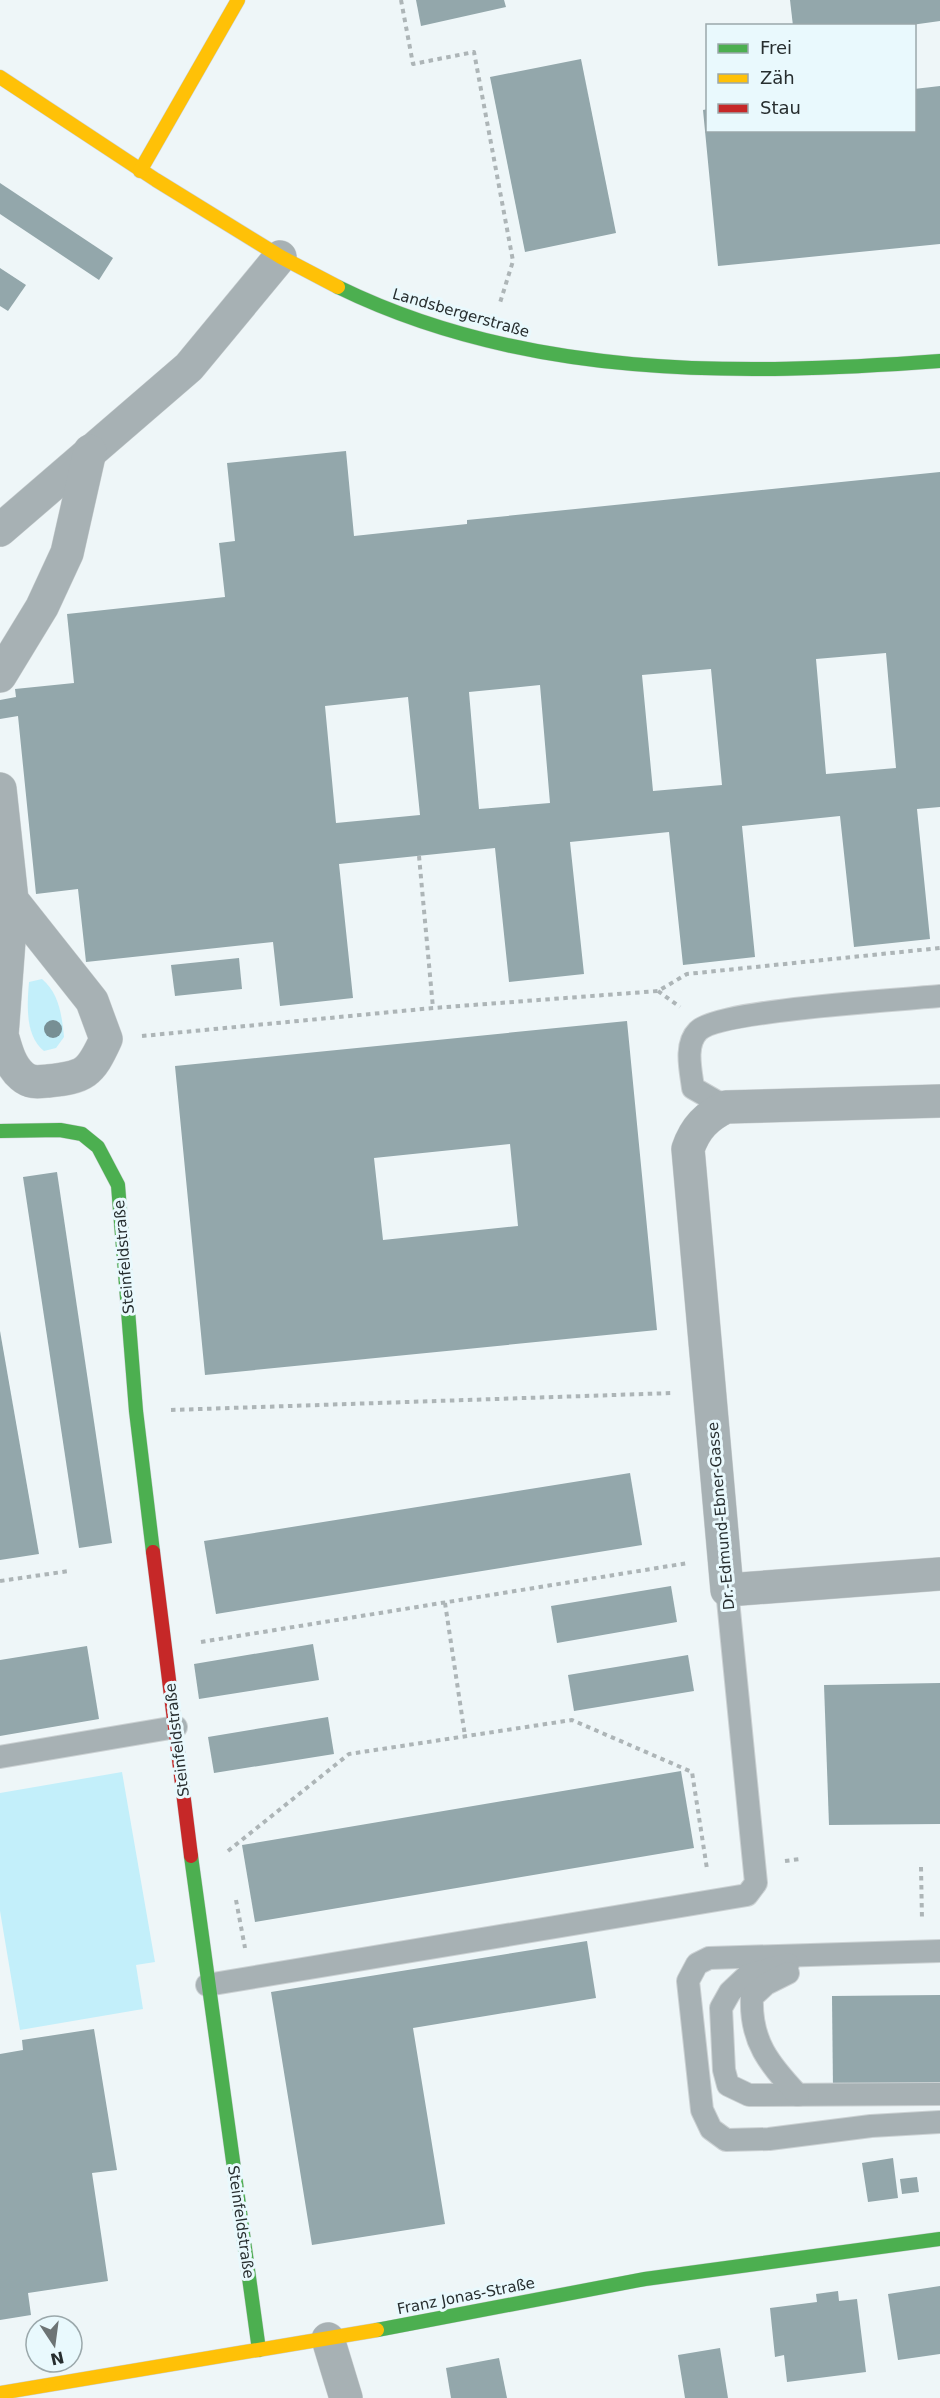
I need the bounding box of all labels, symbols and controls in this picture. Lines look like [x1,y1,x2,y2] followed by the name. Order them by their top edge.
[706,24,916,132] legend
[760,37,792,58] text: Frei
[760,67,795,88] text: Zäh
[760,97,801,118] text: Stau
[390,285,532,341] street label: Landsbergerstraße
[110,1199,138,1315] street label: Steinfeldstraße
[704,1421,738,1611] street label: Dr.-Edmund-Ebner-Gasse
[161,1682,193,1798] street label: Steinfeldstraße
[224,2164,258,2280] street label: Steinfeldstraße
[396,2274,536,2318] street label: Franz Jonas-Straße
[24,2314,84,2374] north arrow
[49,2347,66,2369] text: N

